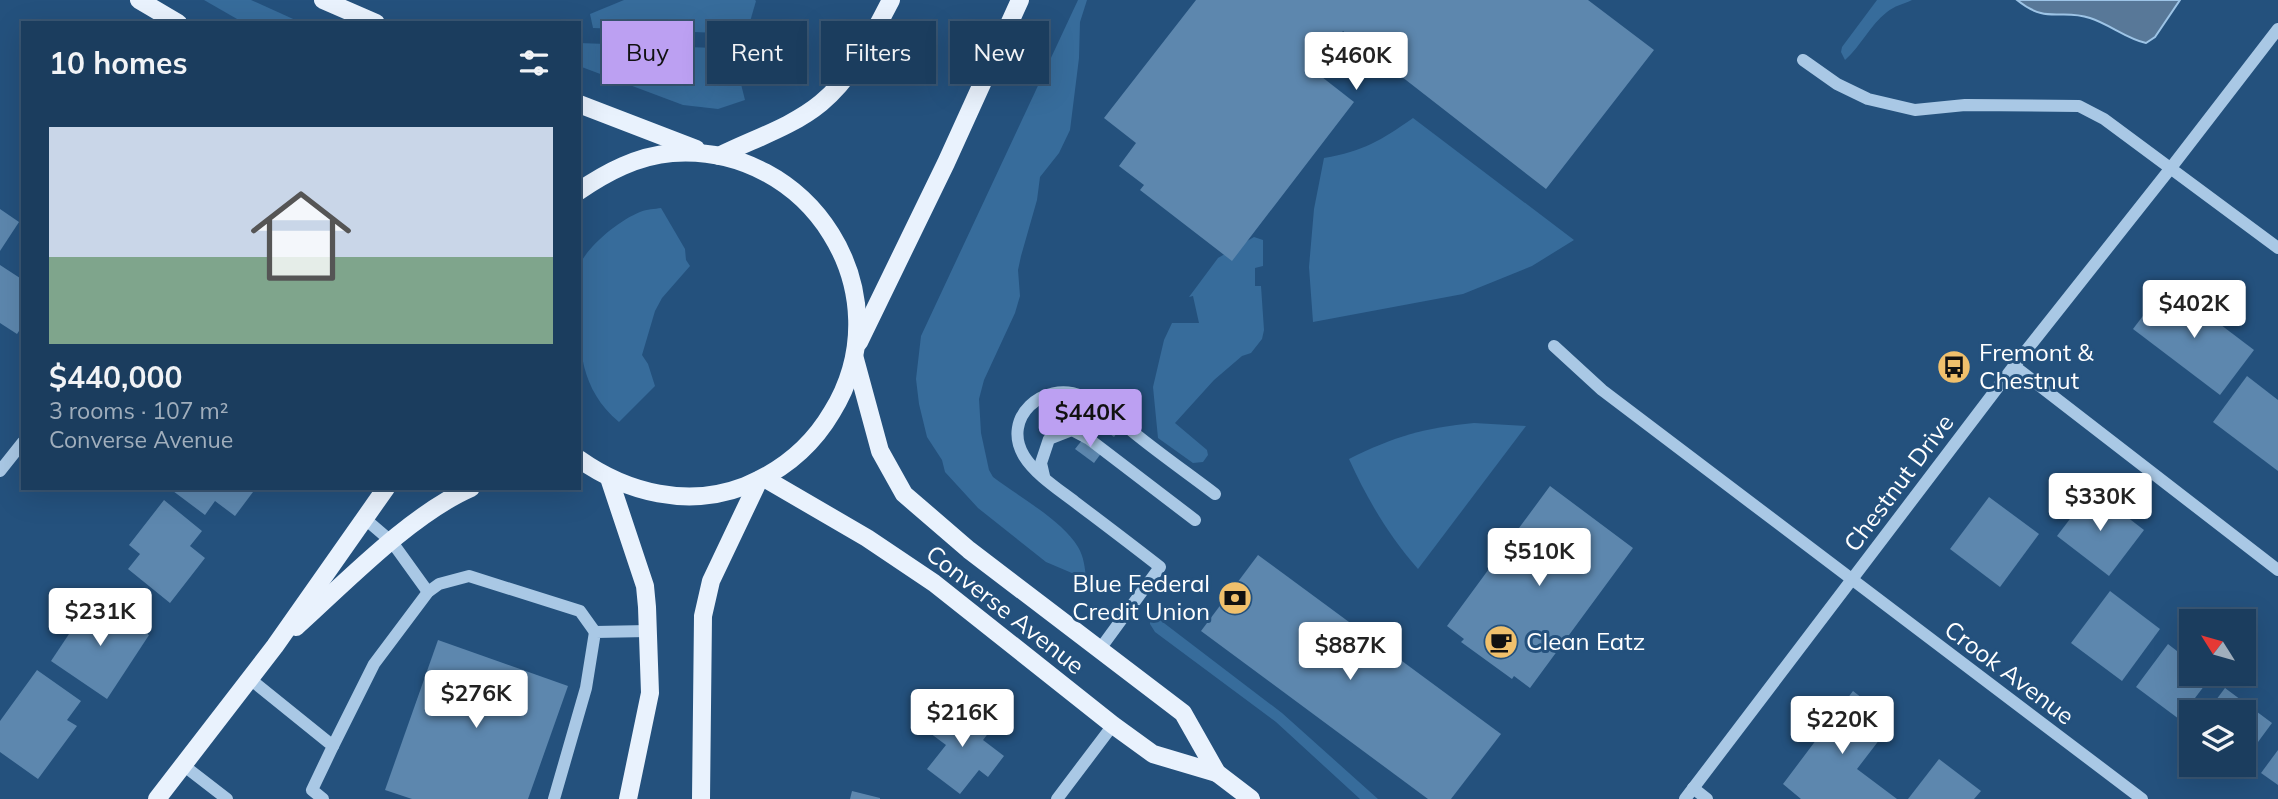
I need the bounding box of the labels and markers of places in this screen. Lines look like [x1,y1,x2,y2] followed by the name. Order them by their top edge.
[1307,32,1405,92] pin: $460K
[2145,280,2243,340] pin: $402K
[1979,337,2094,395] place label: Fremont & Chestnut
[1935,348,1973,386] bus stop icon: Fremont & Chestnut
[1041,390,1139,449] pin: $440K
[2051,474,2149,533] pin: $330K
[1490,528,1588,588] pin: $510K
[1072,568,1210,626] place label: Blue Federal Credit Union
[1216,579,1254,617] bank icon: Blue Federal Credit Union
[51,588,149,648] pin: $231K
[1301,622,1399,682] pin: $887K
[1482,623,1520,661] cafe icon: Clean Eatz
[1526,626,1645,656] place label: Clean Eatz
[427,670,525,730] pin: $276K
[913,690,1011,749] pin: $216K
[1793,696,1891,756] pin: $220K

